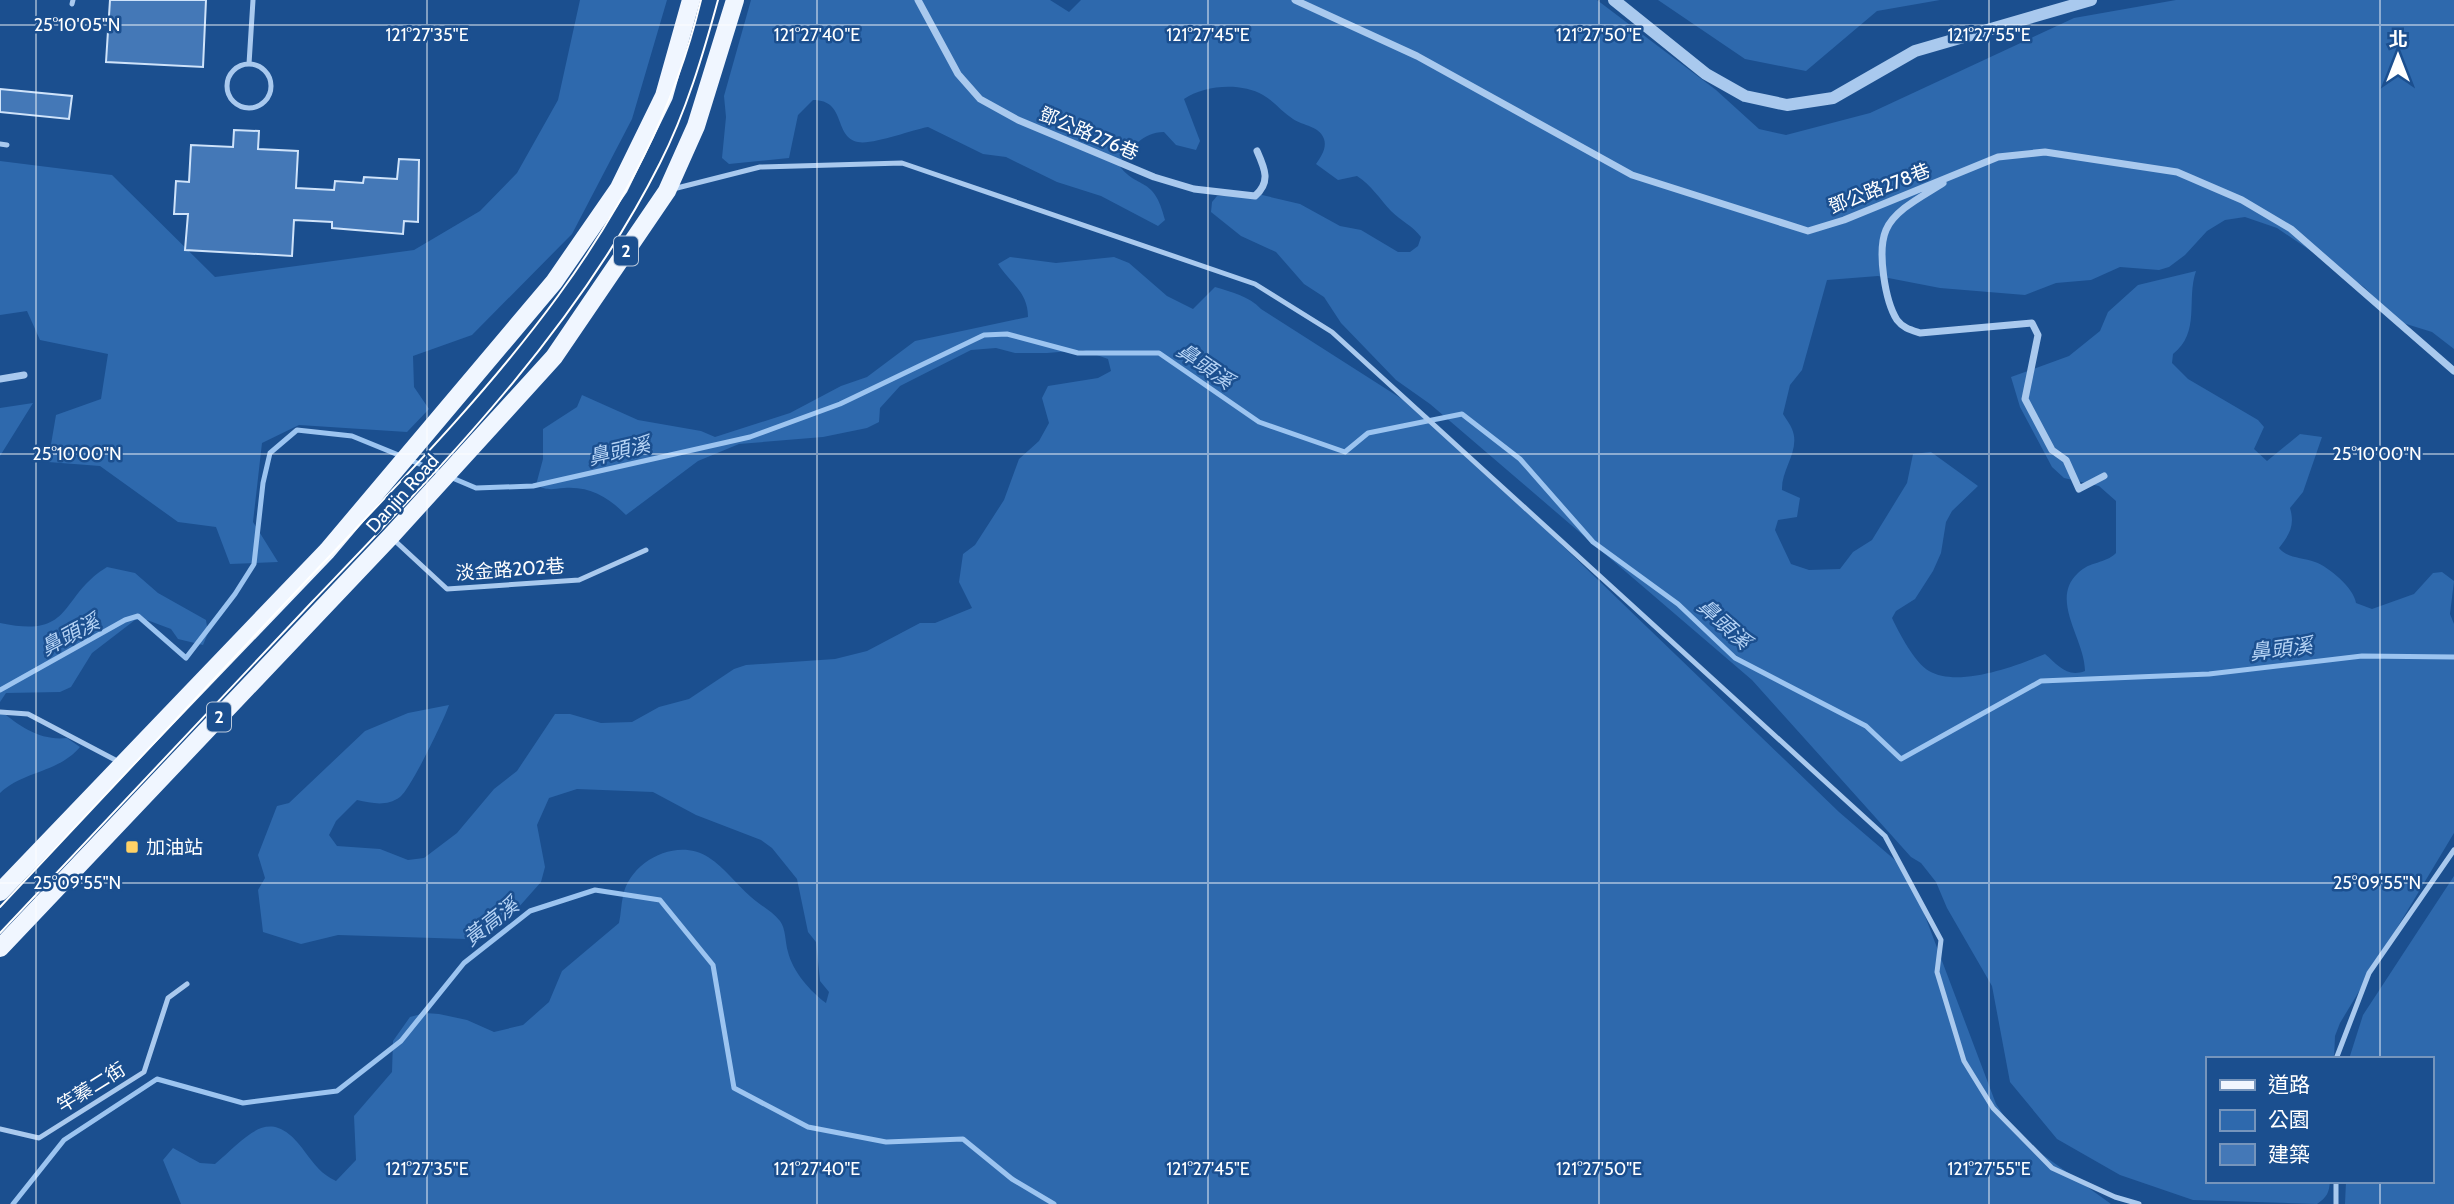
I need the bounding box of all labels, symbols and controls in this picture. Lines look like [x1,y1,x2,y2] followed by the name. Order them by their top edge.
[34,14,120,36] text: 25°10'05"N
[2363,21,2433,91] north arrow
[385,24,469,46] text: 121°27'35"E
[774,24,860,46] text: 121°27'40"E
[1166,24,1250,46] text: 121°27'45"E
[1556,24,1642,46] text: 121°27'50"E
[1947,24,2031,46] text: 121°27'55"E
[2388,28,2408,51] text: 北
[1036,102,1142,165] street label: 鄧公路276巷
[1825,159,1933,218] street label: 鄧公路278巷
[614,236,638,265] road number: 2
[1172,337,1241,396] water label: 鼻頭溪
[585,431,655,470] water label: 鼻頭溪
[32,443,122,465] text: 25°10'00"N
[2332,443,2422,465] text: 25°10'00"N
[361,449,444,537] street label: Danjin Road
[455,554,565,585] street label: 淡金路202巷
[1693,593,1758,656] water label: 鼻頭溪
[36,607,106,660] water label: 鼻頭溪
[2248,632,2317,665] water label: 鼻頭溪
[207,702,231,732] road number: 2
[146,836,203,859] place label: 加油站
[124,839,140,855] marker: 加油站
[33,872,121,894] text: 25°09'55"N
[2333,872,2421,894] text: 25°09'55"N
[458,891,526,951] water label: 黃高溪
[2206,1057,2433,1183] legend
[53,1058,130,1117] street label: 竿蓁二街
[2268,1072,2310,1097] text: 道路
[2268,1107,2310,1132] text: 公園
[2268,1142,2310,1167] text: 建築
[385,1158,469,1180] text: 121°27'35"E
[774,1158,860,1180] text: 121°27'40"E
[1166,1158,1250,1180] text: 121°27'45"E
[1556,1158,1642,1180] text: 121°27'50"E
[1947,1158,2031,1180] text: 121°27'55"E

